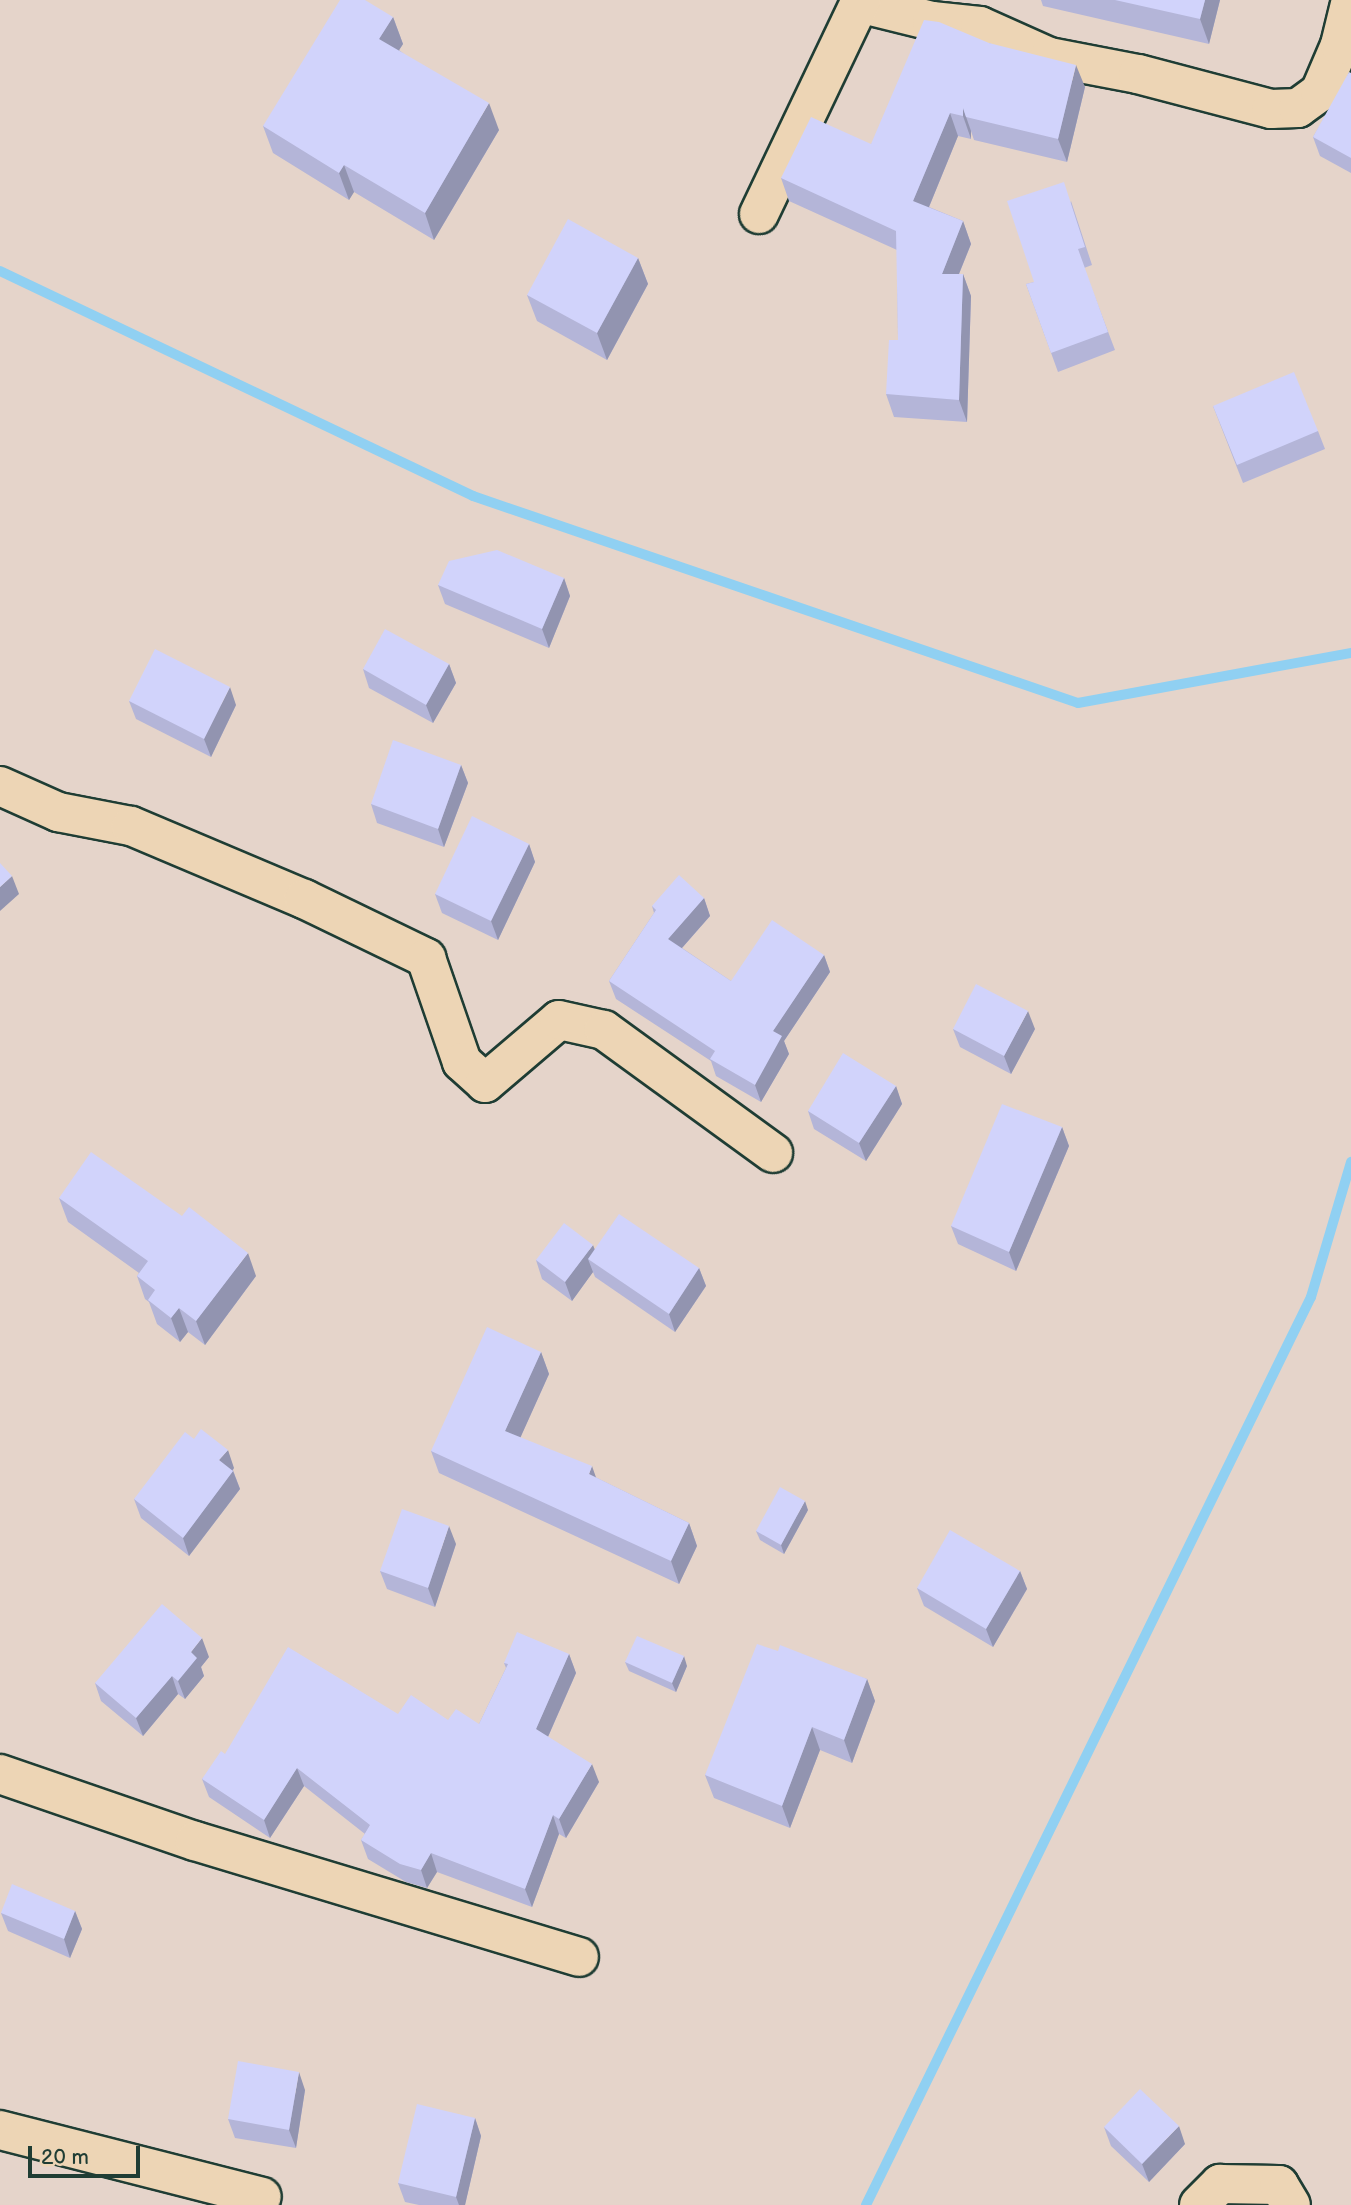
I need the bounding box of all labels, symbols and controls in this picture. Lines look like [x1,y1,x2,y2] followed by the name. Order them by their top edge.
[32,2132,144,2176] scale bar
[41,2145,89,2170] text: 20 m

